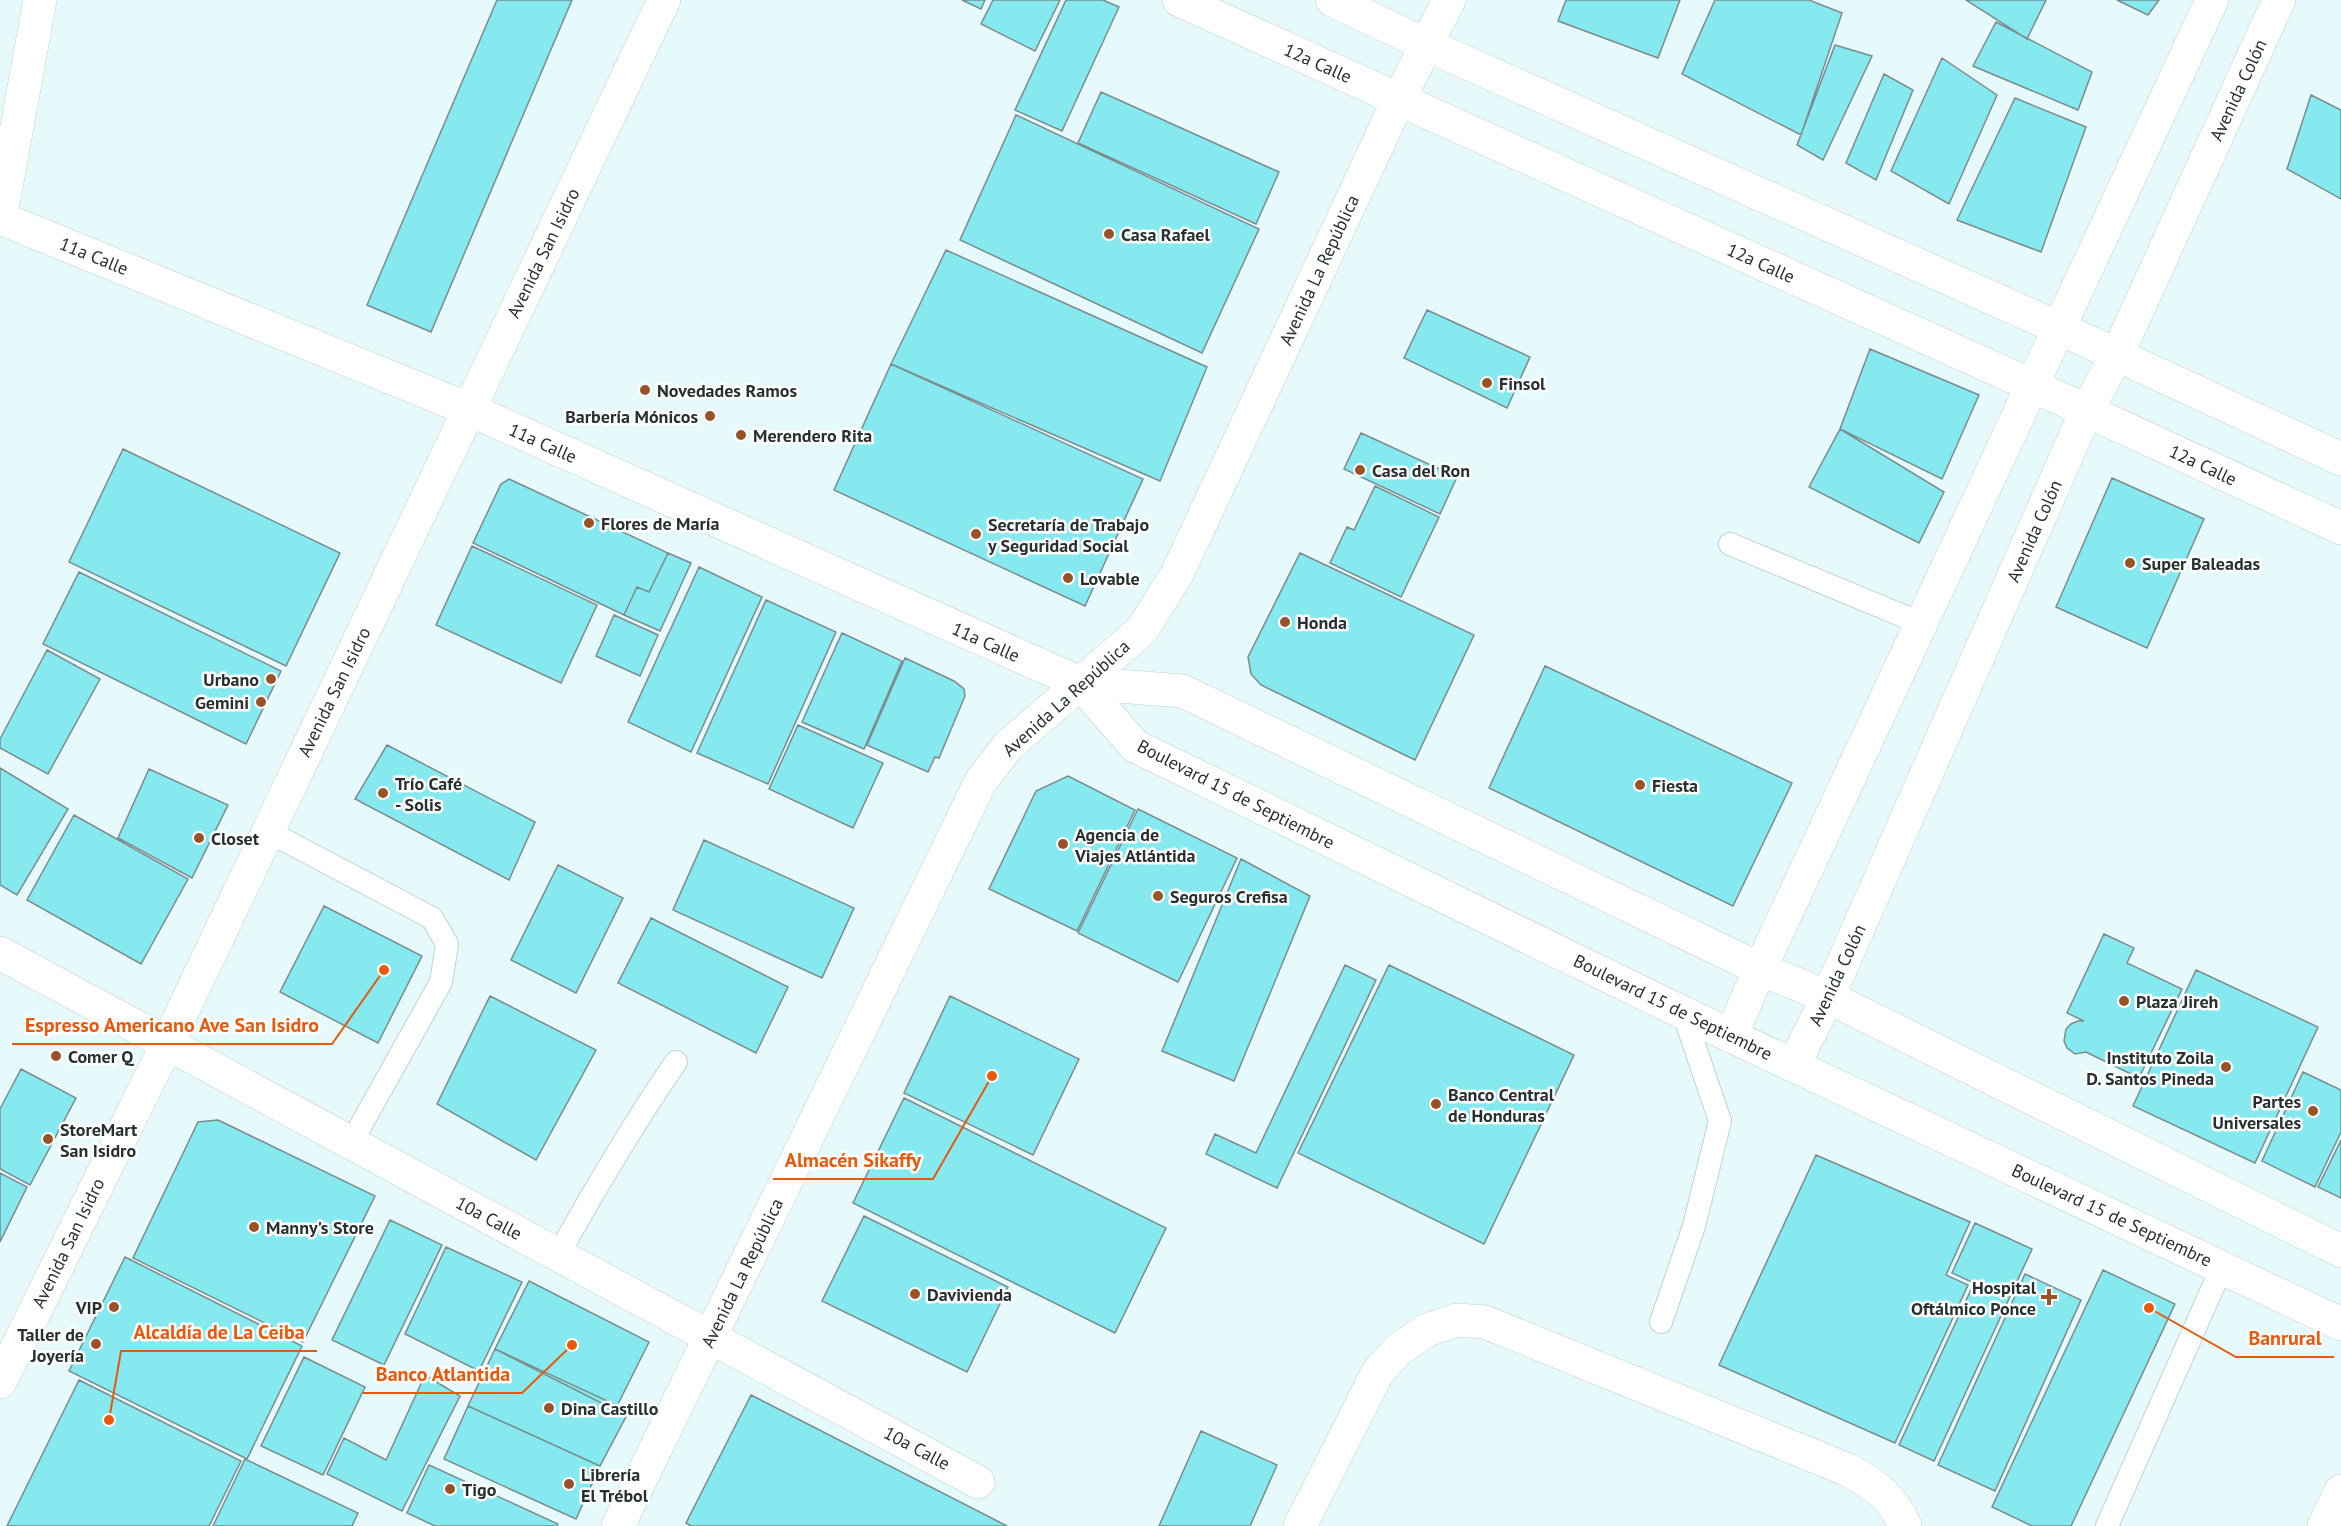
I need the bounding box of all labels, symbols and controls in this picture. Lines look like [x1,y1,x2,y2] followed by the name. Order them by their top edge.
[2204,35,2272,145] street label: Avenida Colón
[1280,38,1356,88] street label: 12a Calle
[502,184,584,322] street label: Avenida San Isidro
[1274,191,1364,349] street label: Avenida La República
[1121,223,1210,246] place label: Casa Rafael
[1102,227,1116,241] marker: Casa Rafael
[56,232,132,280] street label: 11a Calle
[1723,238,1799,288] street label: 12a Calle
[1499,372,1546,395] place label: Finsol
[1480,376,1494,390] marker: Finsol
[657,379,797,402] place label: Novedades Ramos
[638,383,652,397] marker: Novedades Ramos
[565,405,698,428] place label: Barbería Mónicos
[703,409,717,423] marker: Barbería Mónicos
[505,418,581,468] street label: 11a Calle
[753,424,872,447] place label: Merendero Rita
[734,428,748,442] marker: Merendero Rita
[2166,439,2240,491] street label: 12a Calle
[1372,459,1470,482] place label: Casa del Ron
[1353,463,1367,477] marker: Casa del Ron
[2001,476,2067,586] street label: Avenida Colón
[601,512,720,535] place label: Flores de María
[987,513,1149,557] place label: Secretaría de Trabajo y Seguridad Social
[582,516,596,530] marker: Flores de María
[969,527,983,541] marker: Secretaría de Trabajo y Seguridad Social
[2142,552,2261,575] place label: Super Baleadas
[2123,556,2137,570] marker: Super Baleadas
[1080,567,1140,590] place label: Lovable
[1061,571,1075,585] marker: Lovable
[1297,611,1347,634] place label: Honda
[1278,615,1292,629] marker: Honda
[948,617,1024,667] street label: 11a Calle
[293,623,375,761] street label: Avenida San Isidro
[998,635,1134,761] street label: Avenida La República
[203,668,259,691] place label: Urbano
[264,672,278,686] marker: Urbano
[195,691,249,714] place label: Gemini
[254,695,268,709] marker: Gemini
[1134,734,1338,854] street label: Boulevard 15 de Septiembre
[395,772,462,816] place label: Trío Café - Solis
[1652,774,1698,797] place label: Fiesta
[1633,778,1647,792] marker: Fiesta
[376,786,390,800] marker: Trío Café - Solis
[1074,823,1196,867] place label: Agencia de Viajes Atlántida
[211,827,260,850] place label: Closet
[192,831,206,845] marker: Closet
[1056,837,1070,851] marker: Agencia de Viajes Atlántida
[1170,885,1288,908] place label: Seguros Crefisa
[1151,889,1165,903] marker: Seguros Crefisa
[1803,920,1871,1030] street label: Avenida Colón
[1570,949,1776,1065] street label: Boulevard 15 de Septiembre
[2136,990,2218,1013] place label: Plaza Jireh
[2117,994,2131,1008] marker: Plaza Jireh
[12,1006,332,1044] callout: Espresso Americano Ave San Isidro
[25,1012,319,1038] text: Espresso Americano Ave San Isidro
[68,1045,134,1068] place label: Comer Q
[2086,1046,2214,1090] place label: Instituto Zoila D. Santos Pineda
[49,1049,63,1063] marker: Comer Q
[2219,1060,2233,1074] marker: Instituto Zoila D. Santos Pineda
[1448,1083,1555,1127] place label: Banco Central de Honduras
[2213,1090,2301,1134] place label: Partes Universales
[1429,1097,1443,1111] marker: Banco Central de Honduras
[2306,1104,2320,1118] marker: Partes Universales
[60,1118,138,1162] place label: StoreMart San Isidro
[41,1132,55,1146] marker: StoreMart San Isidro
[773,1141,933,1179] callout: Almacén Sikaffy
[785,1147,922,1173] text: Almacén Sikaffy
[2008,1158,2216,1272] street label: Boulevard 15 de Septiembre
[27,1174,109,1312] street label: Avenida San Isidro
[452,1191,526,1245] street label: 10a Calle
[696,1194,788,1352] street label: Avenida La República
[266,1216,374,1239] place label: Manny's Store
[247,1220,261,1234] marker: Manny's Store
[1911,1276,2037,1320] place label: Hospital Oftálmico Ponce
[927,1283,1012,1306] place label: Davivienda
[908,1287,922,1301] marker: Davivienda
[2040,1288,2058,1306] marker: Hospital Oftálmico Ponce
[75,1296,102,1319] place label: VIP
[107,1300,121,1314] marker: VIP
[121,1313,317,1351] callout: Alcaldía de La Ceiba
[133,1319,305,1345] text: Alcaldía de La Ceiba
[2236,1319,2334,1357] callout: Banrural
[17,1323,84,1367] place label: Taller de Joyería
[2248,1325,2322,1351] text: Banrural
[89,1337,103,1351] marker: Taller de Joyería
[363,1355,522,1393] callout: Banco Atlantida
[376,1361,510,1387] text: Banco Atlantida
[561,1397,659,1420] place label: Dina Castillo
[542,1401,556,1415] marker: Dina Castillo
[880,1421,954,1475] street label: 10a Calle
[581,1463,649,1507] place label: Librería El Trébol
[562,1477,576,1491] marker: Librería El Trébol
[462,1478,497,1501] place label: Tigo
[443,1482,457,1496] marker: Tigo

